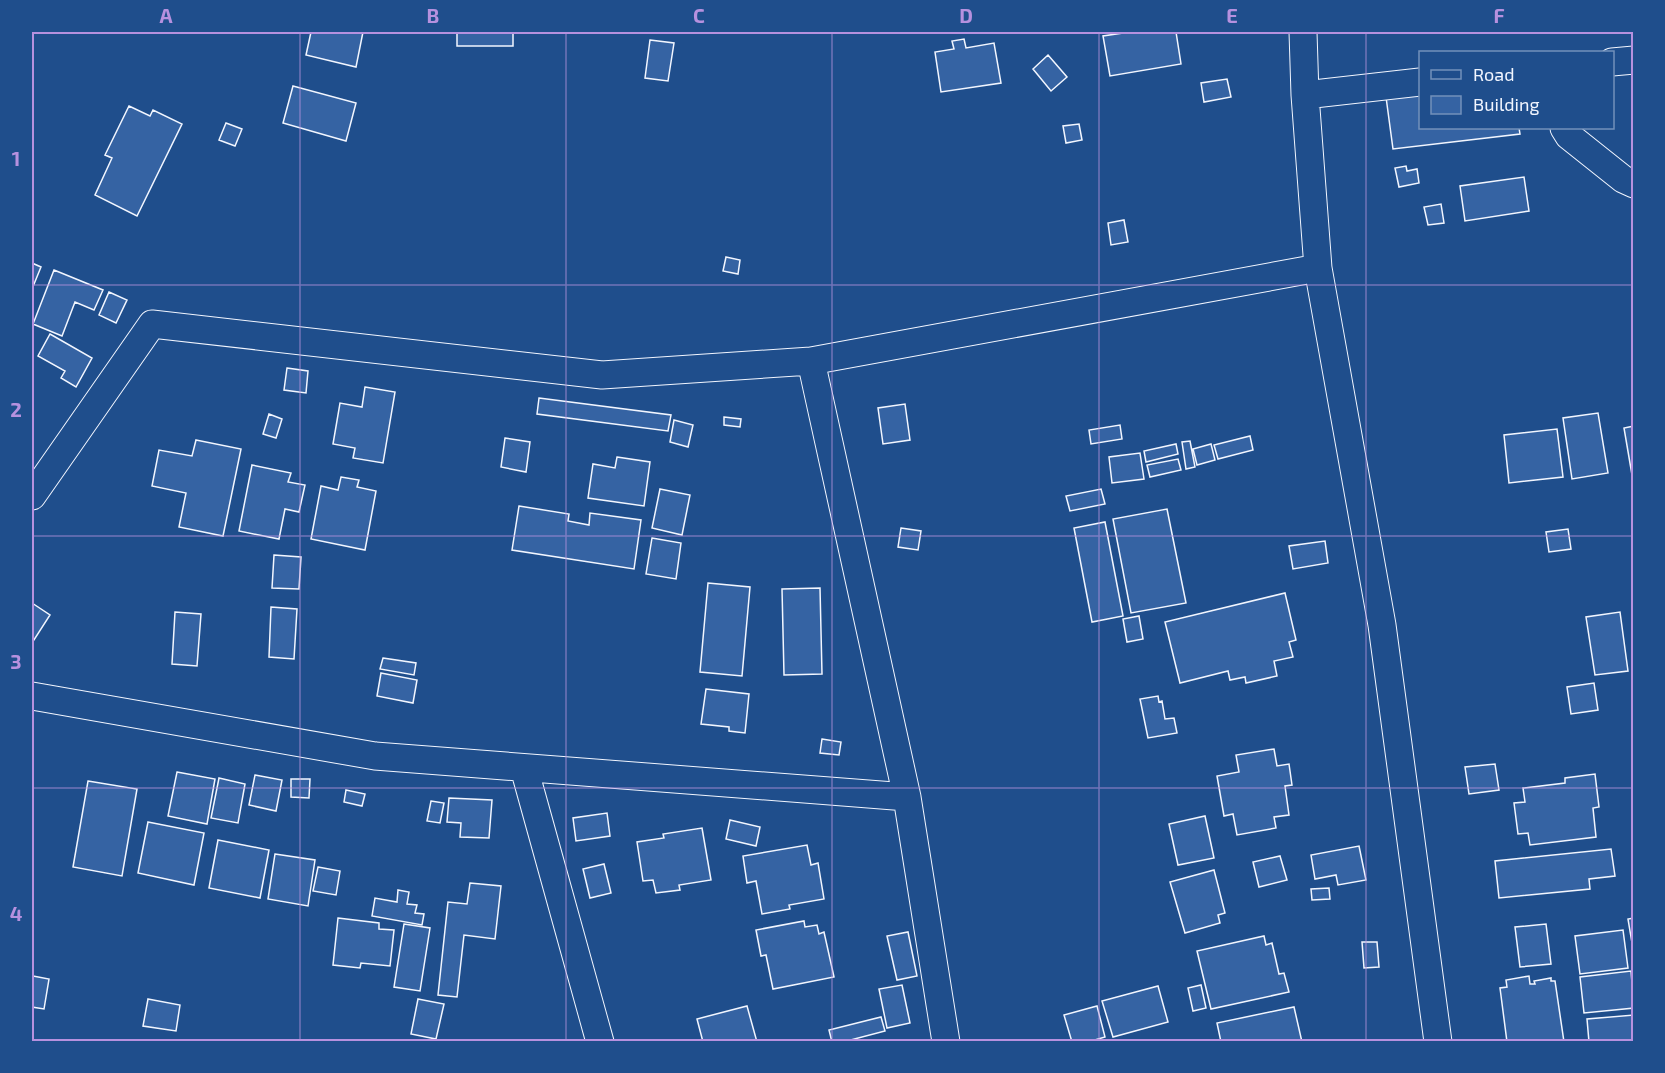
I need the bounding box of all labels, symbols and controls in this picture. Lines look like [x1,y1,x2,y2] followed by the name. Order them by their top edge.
[159,3,173,27] text: A
[427,3,439,27] text: B
[693,3,705,27] text: C
[959,3,973,27] text: D
[1226,3,1238,27] text: E
[1493,3,1505,27] text: F
[1419,51,1614,129] legend
[1473,63,1514,85] text: Road
[1473,93,1540,115] text: Building
[12,146,20,170] text: 1
[10,397,22,421] text: 2
[10,649,22,673] text: 3
[10,901,23,925] text: 4

